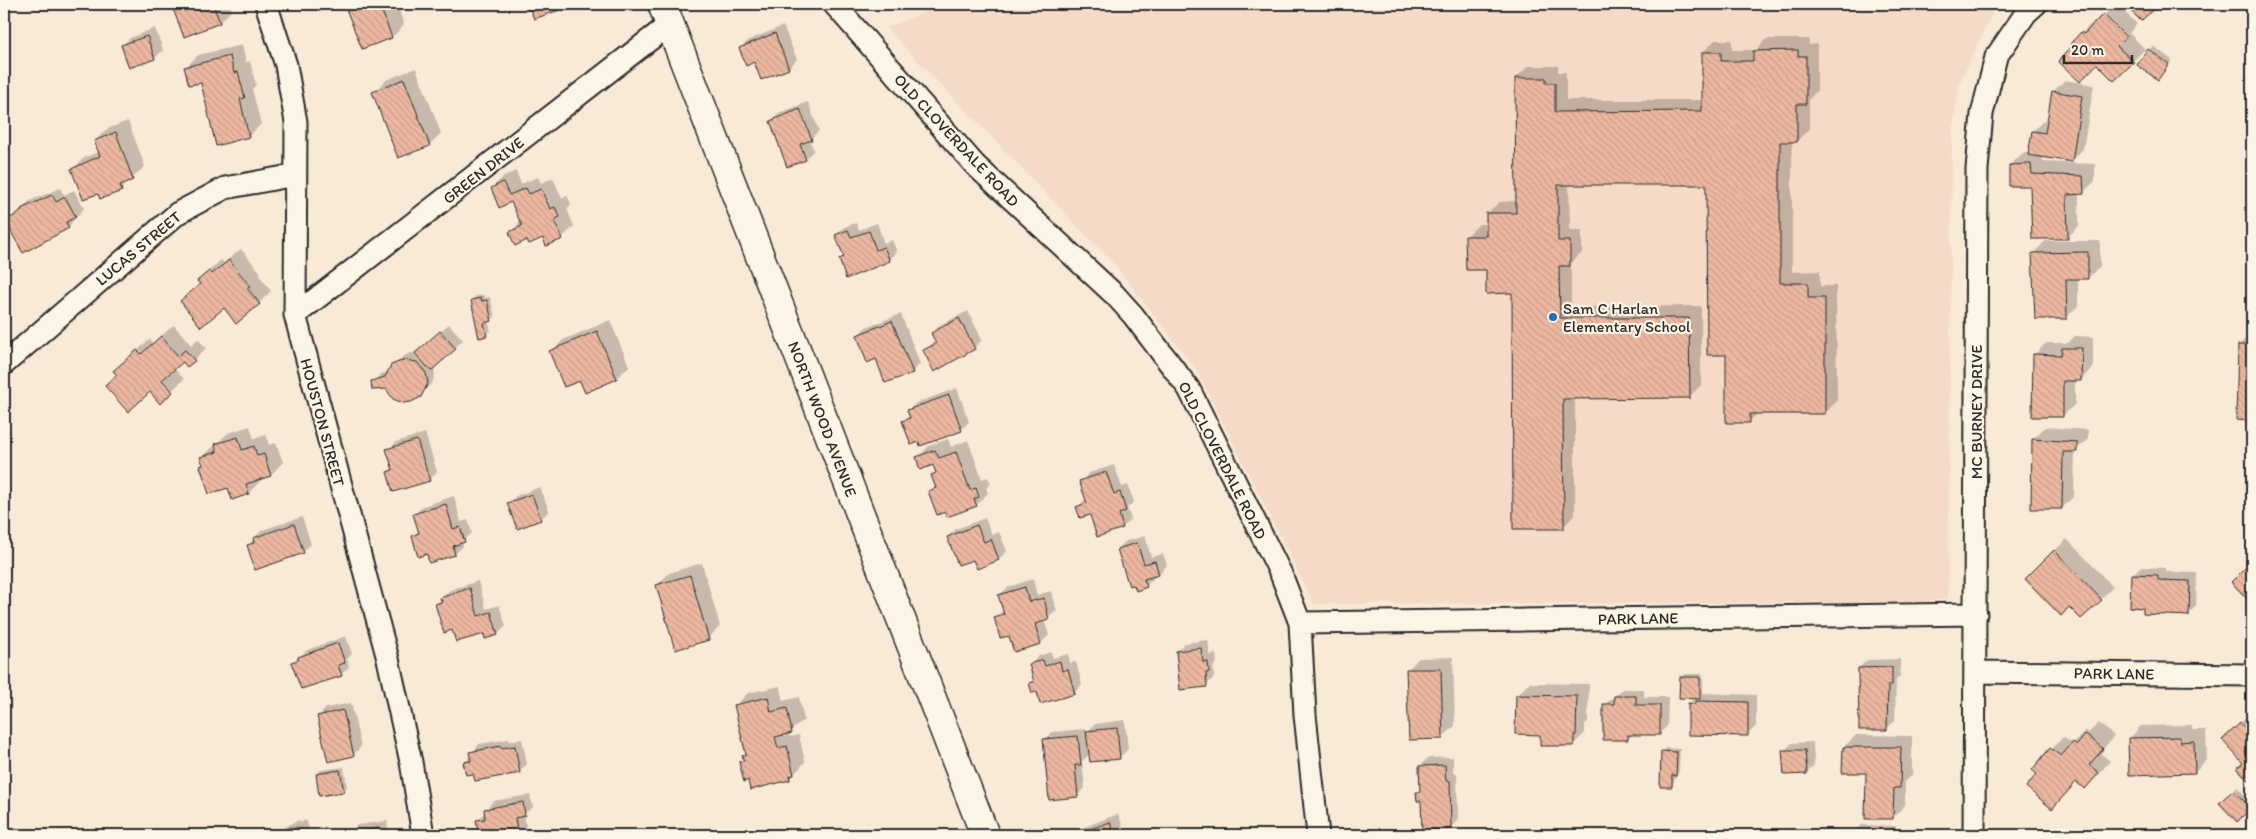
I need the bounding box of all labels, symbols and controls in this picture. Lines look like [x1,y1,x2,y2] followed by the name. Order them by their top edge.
[2064,32,2131,64] scale bar
[2071,41,2105,59] text: 20 m
[890,70,1024,211] street label: OLD CLOVERDALE ROAD
[439,133,528,208] street label: GREEN DRIVE
[92,207,185,290] street label: LUCAS STREET
[1563,299,1691,336] place label: Sam C Harlan Elementary School
[1547,311,1559,323] marker: Sam C Harlan Elementary School
[784,339,861,500] street label: NORTH WOOD AVENUE
[1967,345,1986,479] street label: MC BURNEY DRIVE
[296,356,349,488] street label: HOUSTON STREET
[1174,378,1271,543] street label: OLD CLOVERDALE ROAD
[1598,608,1679,629] street label: PARK LANE
[2074,663,2155,684] street label: PARK LANE

